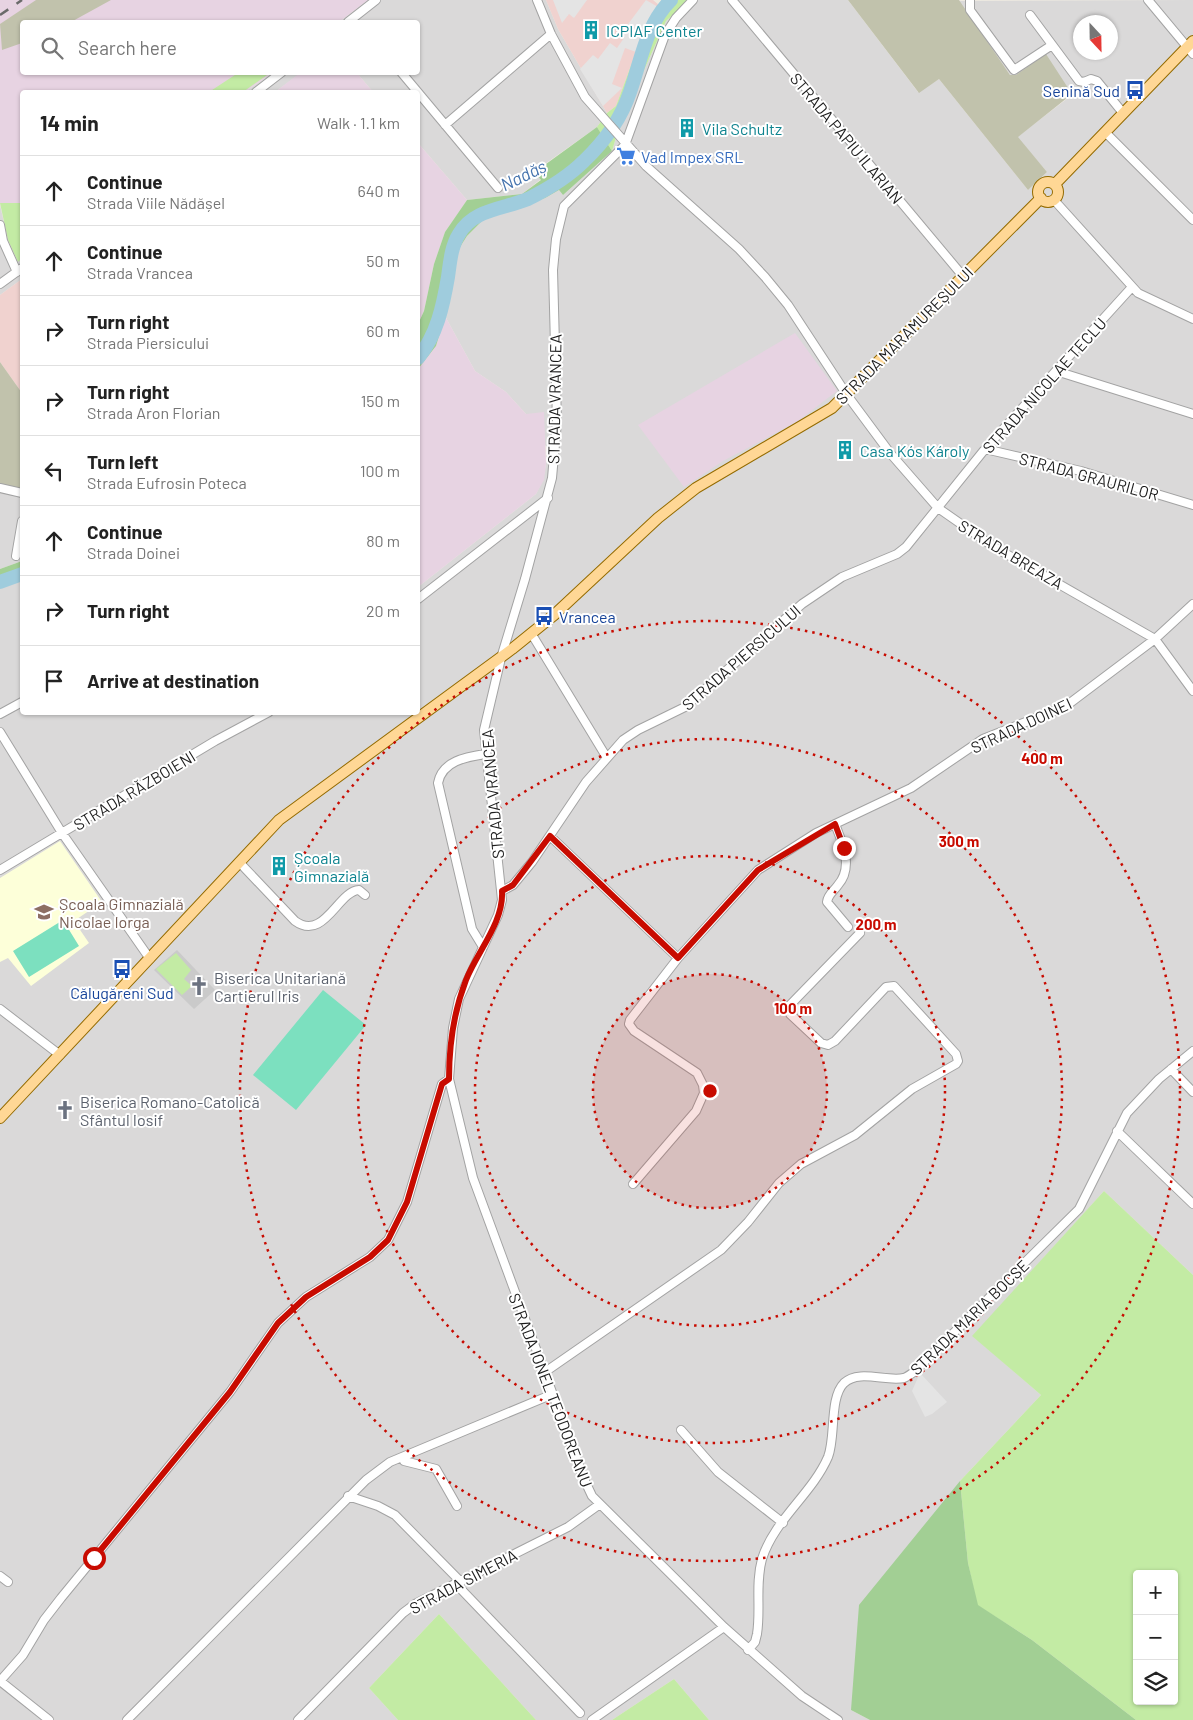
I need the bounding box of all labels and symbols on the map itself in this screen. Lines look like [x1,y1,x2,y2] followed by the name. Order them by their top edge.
[1073,15,1118,60] north arrow
[580,19,602,41] building icon: ICPIAF Center
[606,21,702,40] place label: ICPIAF Center
[787,69,907,207] street label: STRADA PAPIU ILARIAN
[1124,79,1146,101] bus stop icon: Senină Sud
[1043,81,1120,100] place label: Senină Sud
[676,117,698,139] building icon: Vila Schultz
[702,119,782,138] place label: Vila Schultz
[615,145,637,167] supermarket icon: Vad Impex SRL
[641,147,743,166] place label: Vad Impex SRL
[497,155,549,195] water label: Nadăș
[831,262,977,408] street label: STRADA MARAMUREȘULUI
[978,313,1110,457] street label: STRADA NICOLAE TECLU
[543,334,565,464] street label: STRADA VRANCEA
[834,439,856,461] building icon: Casa Kós Károly
[860,441,970,460] place label: Casa Kós Károly
[1017,448,1161,504] street label: STRADA GRAURILOR
[955,515,1067,593] street label: STRADA BREAZA
[678,600,804,714] street label: STRADA PIERSICULUI
[533,605,555,627] bus stop icon: Vrancea
[559,607,616,626] place label: Vrancea
[968,693,1074,757] street label: STRADA DOINEI
[477,728,507,860] street label: STRADA VRANCEA
[70,746,198,834] street label: STRADA RĂZBOIENI
[1021,749,1063,767] text: 400 m
[939,832,979,850] text: 300 m
[833,837,856,860] route end
[294,848,369,885] place label: Școala Gimnazială
[268,855,290,877] building icon: Școala Gimnazială
[59,894,184,931] place label: Școala Gimnazială Nicolae Iorga
[33,901,55,923] school or university icon: Școala Gimnazială Nicolae Iorga
[855,915,897,933] text: 200 m
[111,958,133,980] bus stop icon: Călugăreni Sud
[214,968,346,1005] place label: Biserica Unitariană Cartierul Iris
[188,975,210,997] church icon: Biserica Unitariană Cartierul Iris
[70,983,174,1002] place label: Călugăreni Sud
[774,999,812,1017] text: 100 m
[701,1082,719,1100] centre of rings
[80,1092,260,1129] place label: Biserica Romano-Catolică Sfântul Iosif
[54,1099,76,1121] church icon: Biserica Romano-Catolică Sfântul Iosif
[906,1256,1032,1378] street label: STRADA MARIA BOCȘE
[505,1290,597,1490] street label: STRADA IONEL TEODOREANU
[406,1545,520,1617] street label: STRADA SIMERIA
[83,1547,106,1570] route start

